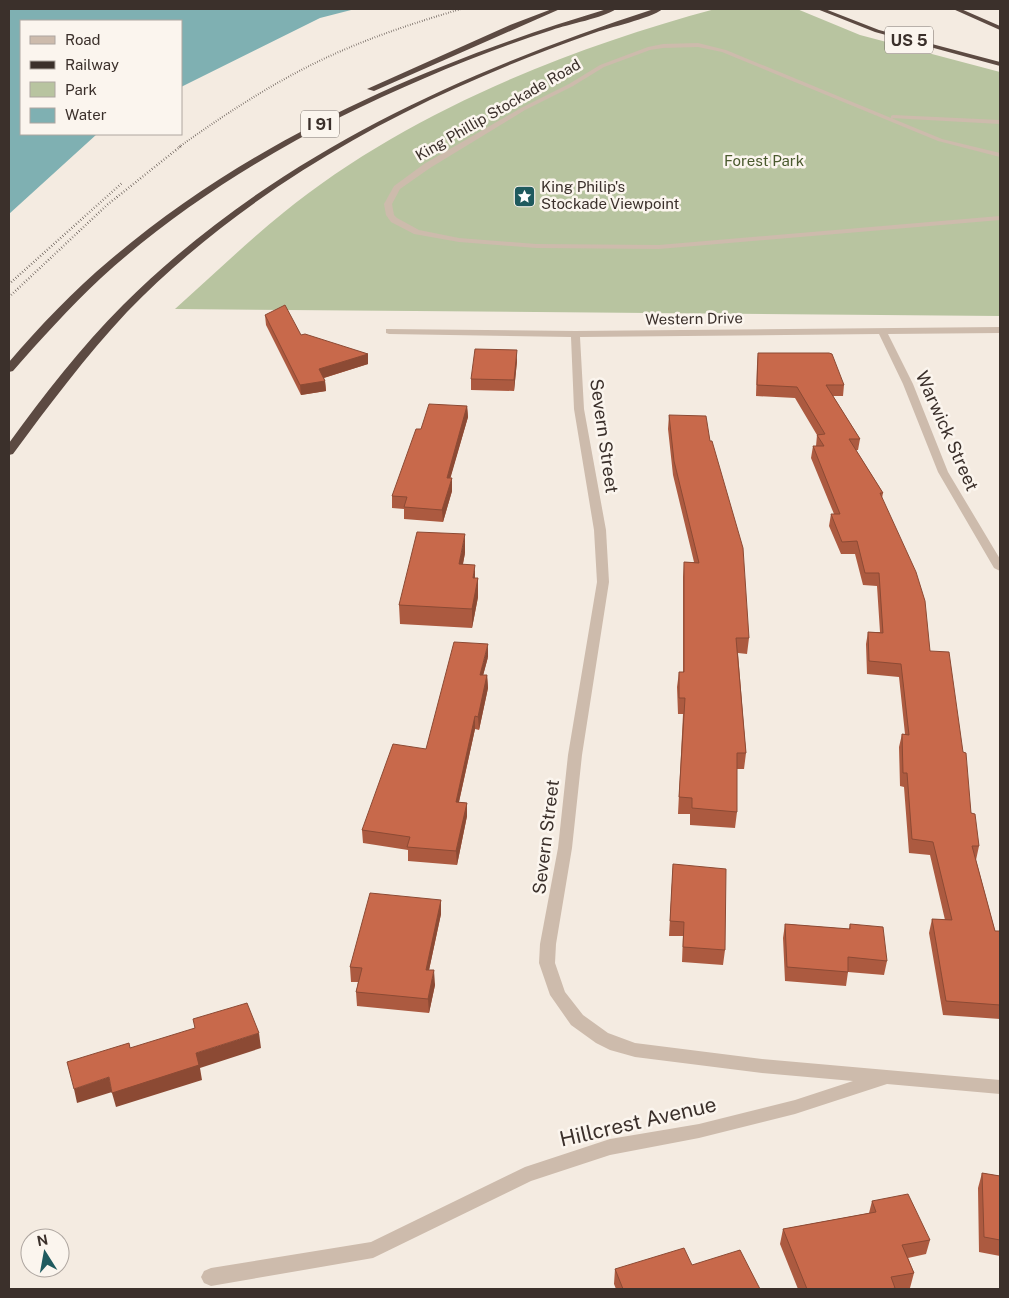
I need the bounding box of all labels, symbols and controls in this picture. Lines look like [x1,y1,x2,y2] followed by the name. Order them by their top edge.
[20,20,182,135] legend
[885,26,933,54] road number: US 5
[65,31,101,48] text: Road
[412,55,583,164] street label: King Phillip Stockade Road
[65,56,119,73] text: Railway
[65,81,97,98] text: Park
[65,106,107,123] text: Water
[301,110,339,138] road number: I 91
[724,152,804,169] park label: Forest Park
[541,178,680,212] place label: King Philip's Stockade Viewpoint
[513,184,537,208] place icon: King Philip's Stockade Viewpoint
[645,309,743,328] street label: Western Drive
[912,368,983,494] street label: Warwick Street
[586,377,623,495] street label: Severn Street
[528,778,563,896] street label: Severn Street
[557,1091,719,1152] street label: Hillcrest Avenue
[20,1228,70,1278] north arrow
[36,1231,49,1249] text: N

